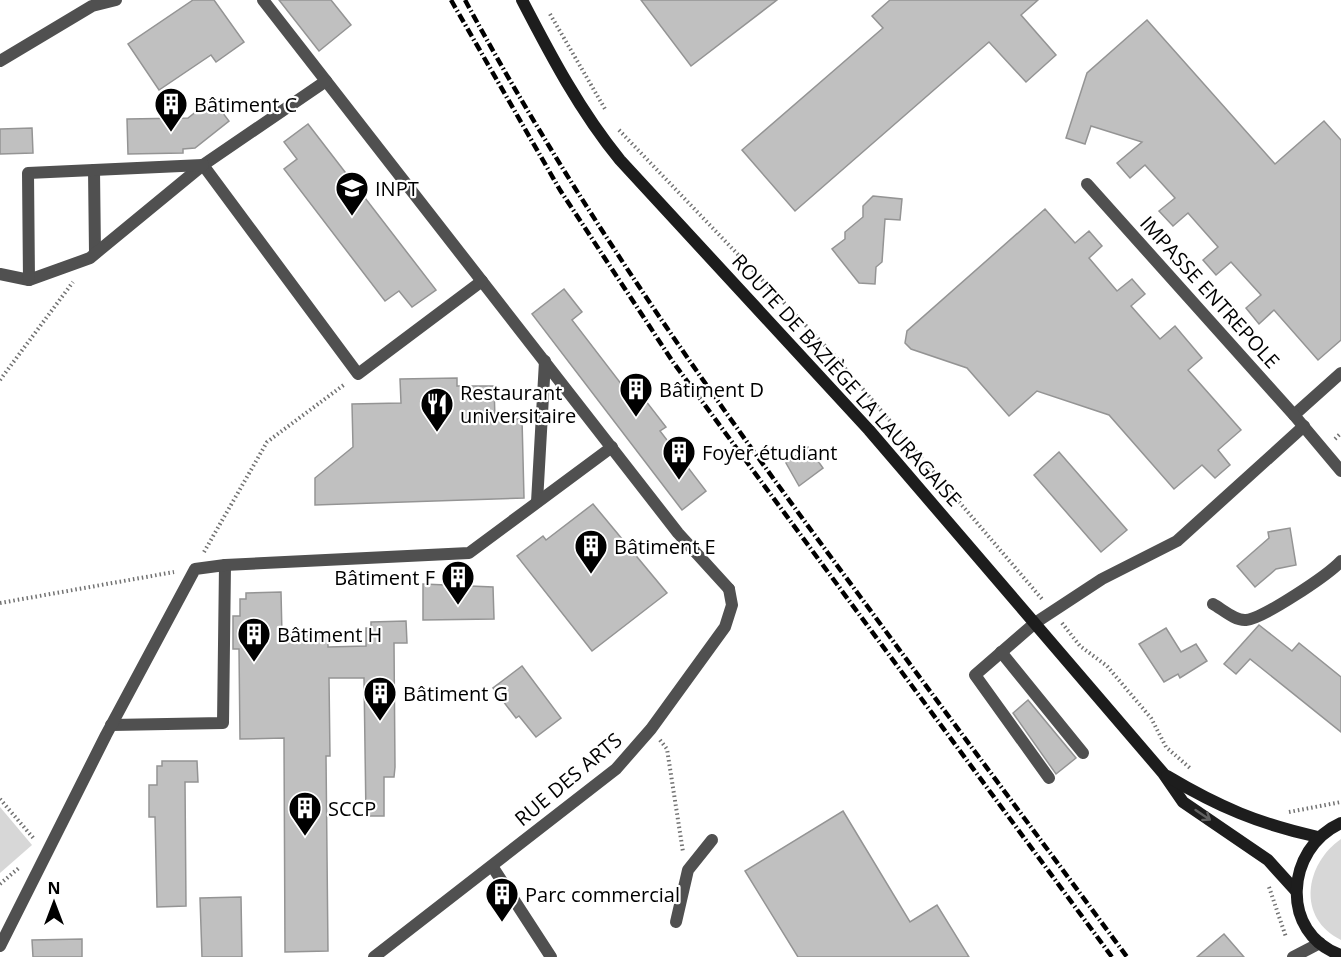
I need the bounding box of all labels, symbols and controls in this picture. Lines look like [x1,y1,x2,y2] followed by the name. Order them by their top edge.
[153,86,189,133] building icon: Bâtiment C
[194,91,297,118] place label: Bâtiment C
[334,170,370,217] school or university icon: INPT
[375,175,419,202] place label: INPT
[1134,210,1286,374] street label: IMPASSE ENTREPOLE
[726,248,968,512] street label: ROUTE DE BAZIÈGE LA LAURAGAISE
[618,371,654,418] building icon: Bâtiment D
[659,376,764,403] place label: Bâtiment D
[460,379,576,429] place label: Restaurant universitaire
[419,386,455,433] restaurant icon: Restaurant universitaire
[661,434,697,481] building icon: Foyer étudiant
[702,439,837,466] place label: Foyer étudiant
[573,528,609,575] building icon: Bâtiment E
[614,533,716,560] place label: Bâtiment E
[440,559,476,606] building icon: Bâtiment F
[334,564,435,591] place label: Bâtiment F
[236,616,272,663] building icon: Bâtiment H
[277,621,382,648] place label: Bâtiment H
[362,675,398,722] building icon: Bâtiment G
[403,680,508,707] place label: Bâtiment G
[509,726,627,832] street label: RUE DES ARTS
[287,790,323,837] building icon: SCCP
[328,795,376,822] place label: SCCP
[1194,809,1211,821] one-way arrow
[24,873,84,933] north arrow
[484,876,520,923] building icon: Parc commercial
[47,877,61,899] text: N
[525,881,680,908] place label: Parc commercial

